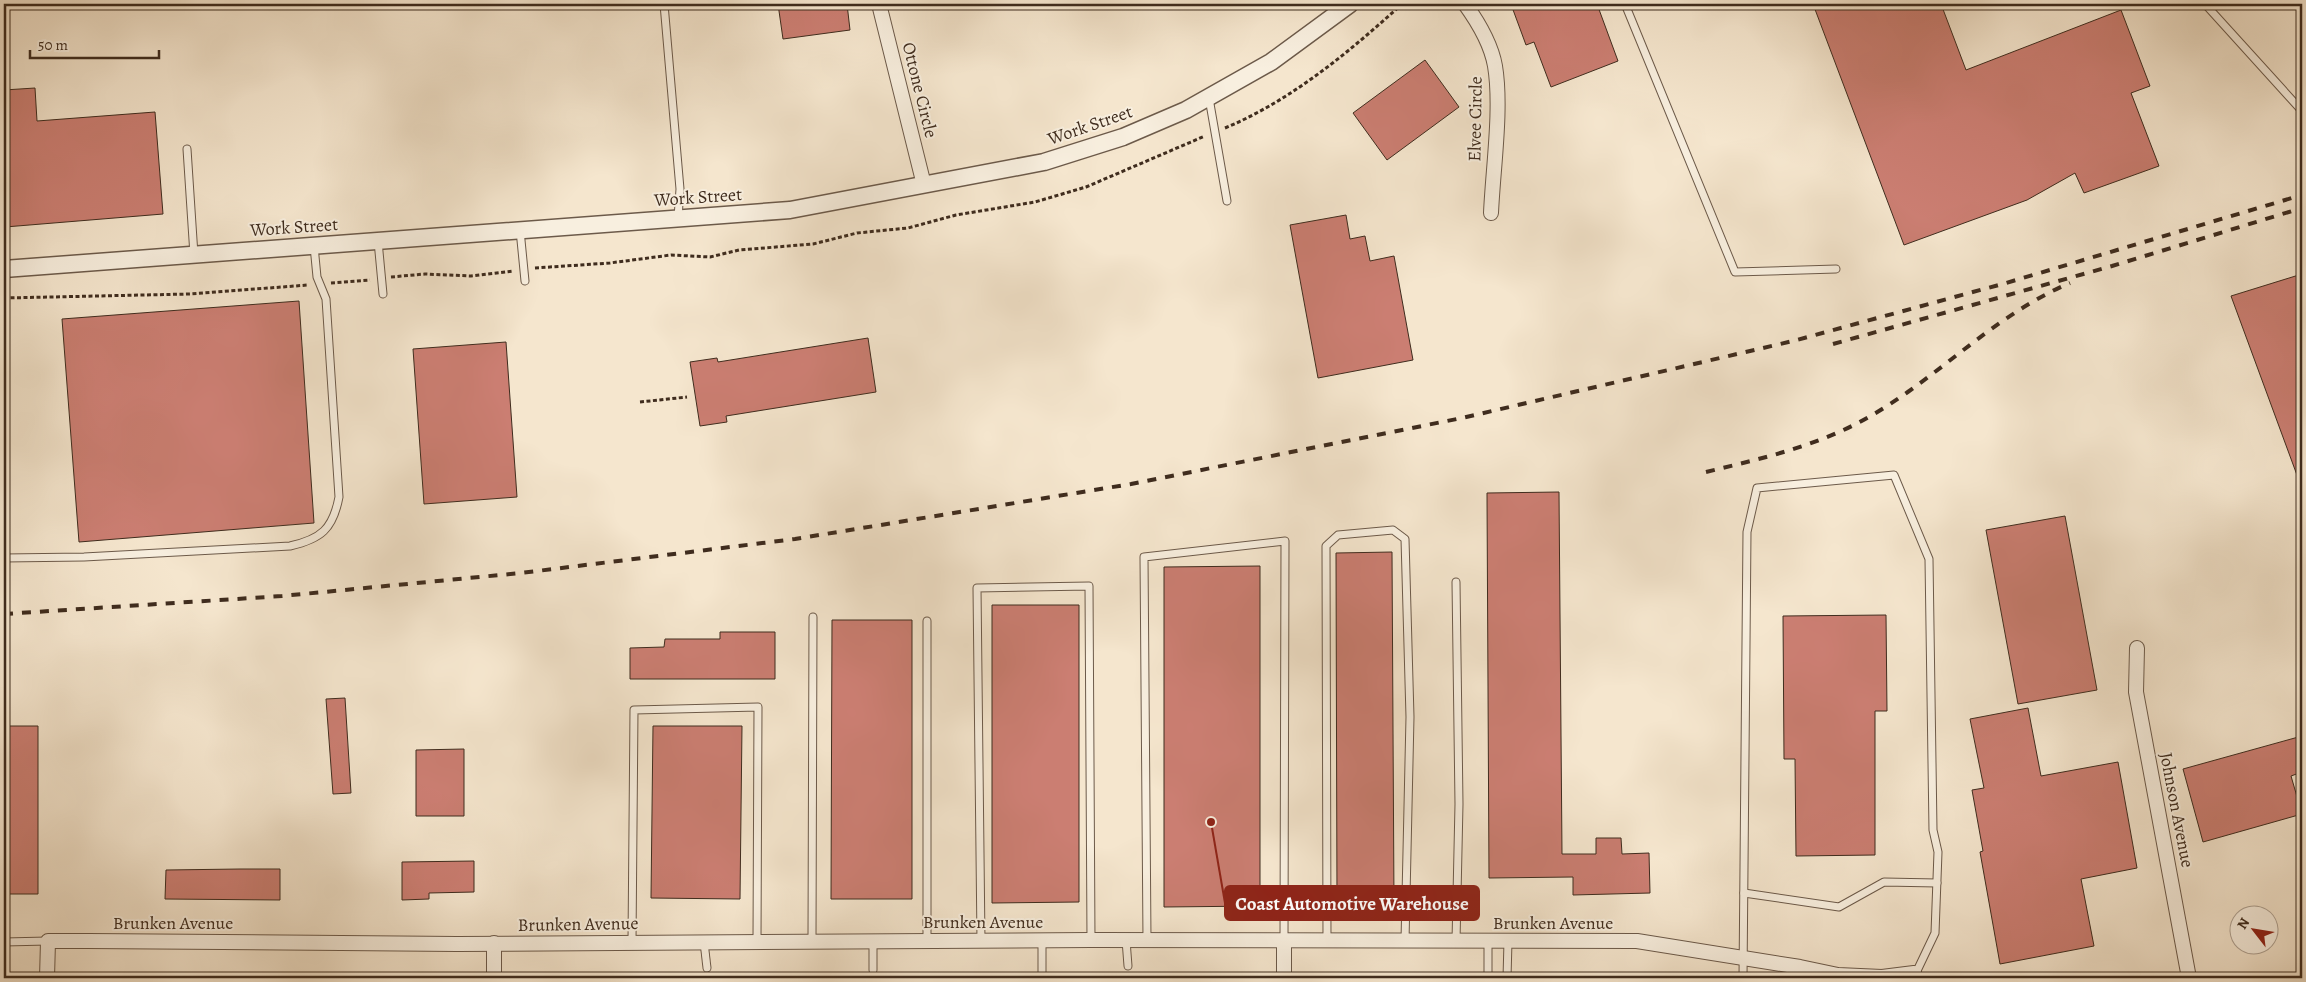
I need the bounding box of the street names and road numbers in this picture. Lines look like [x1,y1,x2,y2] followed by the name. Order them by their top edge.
[897,40,943,140] street label: Ottone Circle
[1462,76,1488,162] street label: Elvee Circle
[1044,99,1136,151] street label: Work Street
[652,182,743,212] street label: Work Street
[248,212,339,242] street label: Work Street
[2154,750,2200,870] street label: Johnson Avenue
[923,910,1043,934] street label: Brunken Avenue
[113,911,233,935] street label: Brunken Avenue
[517,911,639,937] street label: Brunken Avenue
[1493,911,1613,935] street label: Brunken Avenue

